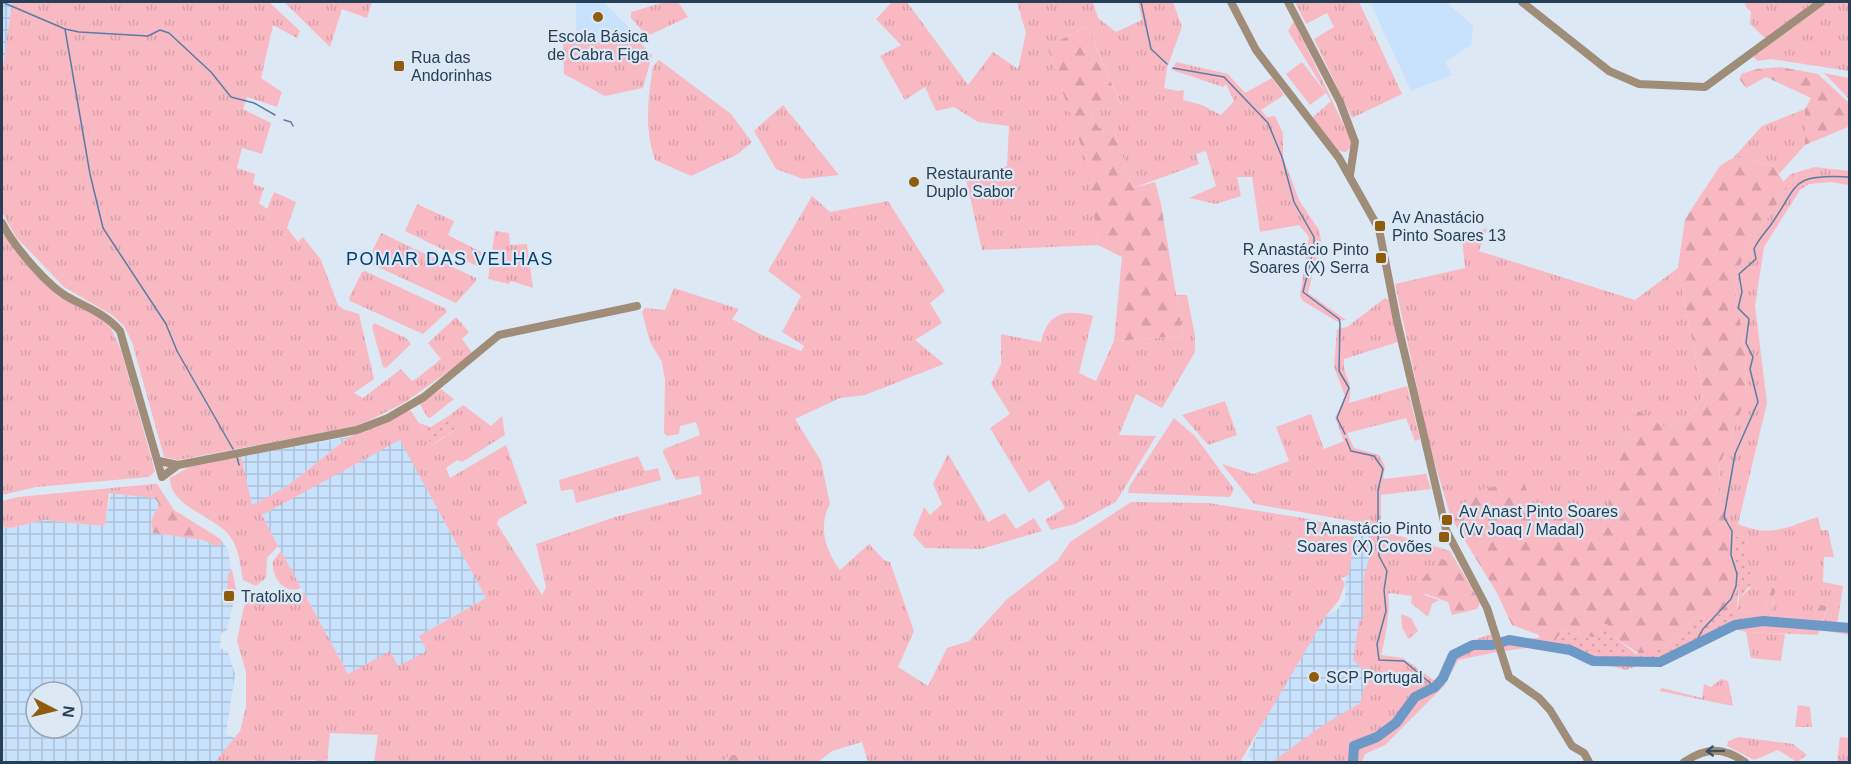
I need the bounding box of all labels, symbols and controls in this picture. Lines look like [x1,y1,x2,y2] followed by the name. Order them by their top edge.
[591,10,605,24] marker: Escola Básica de Cabra Figa
[547,28,649,63] place label: Escola Básica de Cabra Figa
[411,49,492,84] place label: Rua das Andorinhas
[392,59,406,73] marker: Rua das Andorinhas
[926,165,1016,200] place label: Restaurante Duplo Sabor
[907,175,921,189] marker: Restaurante Duplo Sabor
[1392,209,1506,244] place label: Av Anastácio Pinto Soares 13
[1373,219,1387,233] marker: Av Anastácio Pinto Soares 13
[1243,241,1369,276] place label: R Anastácio Pinto Soares (X) Serra
[346,249,554,269] district label: POMAR DAS VELHAS
[1374,251,1388,265] marker: R Anastácio Pinto Soares (X) Serra
[1459,503,1618,538] place label: Av Anast Pinto Soares (Vv Joaq / Madal)
[1440,513,1454,527] marker: Av Anast Pinto Soares (Vv Joaq / Madal)
[1297,520,1432,555] place label: R Anastácio Pinto Soares (X) Covões
[1437,530,1451,544] marker: R Anastácio Pinto Soares (X) Covões
[241,588,302,605] place label: Tratolixo
[222,589,236,603] marker: Tratolixo
[1326,669,1423,686] place label: SCP Portugal
[1307,670,1321,684] marker: SCP Portugal
[24,680,84,740] north arrow
[59,705,78,719] text: N
[1706,745,1725,757] one-way arrow

